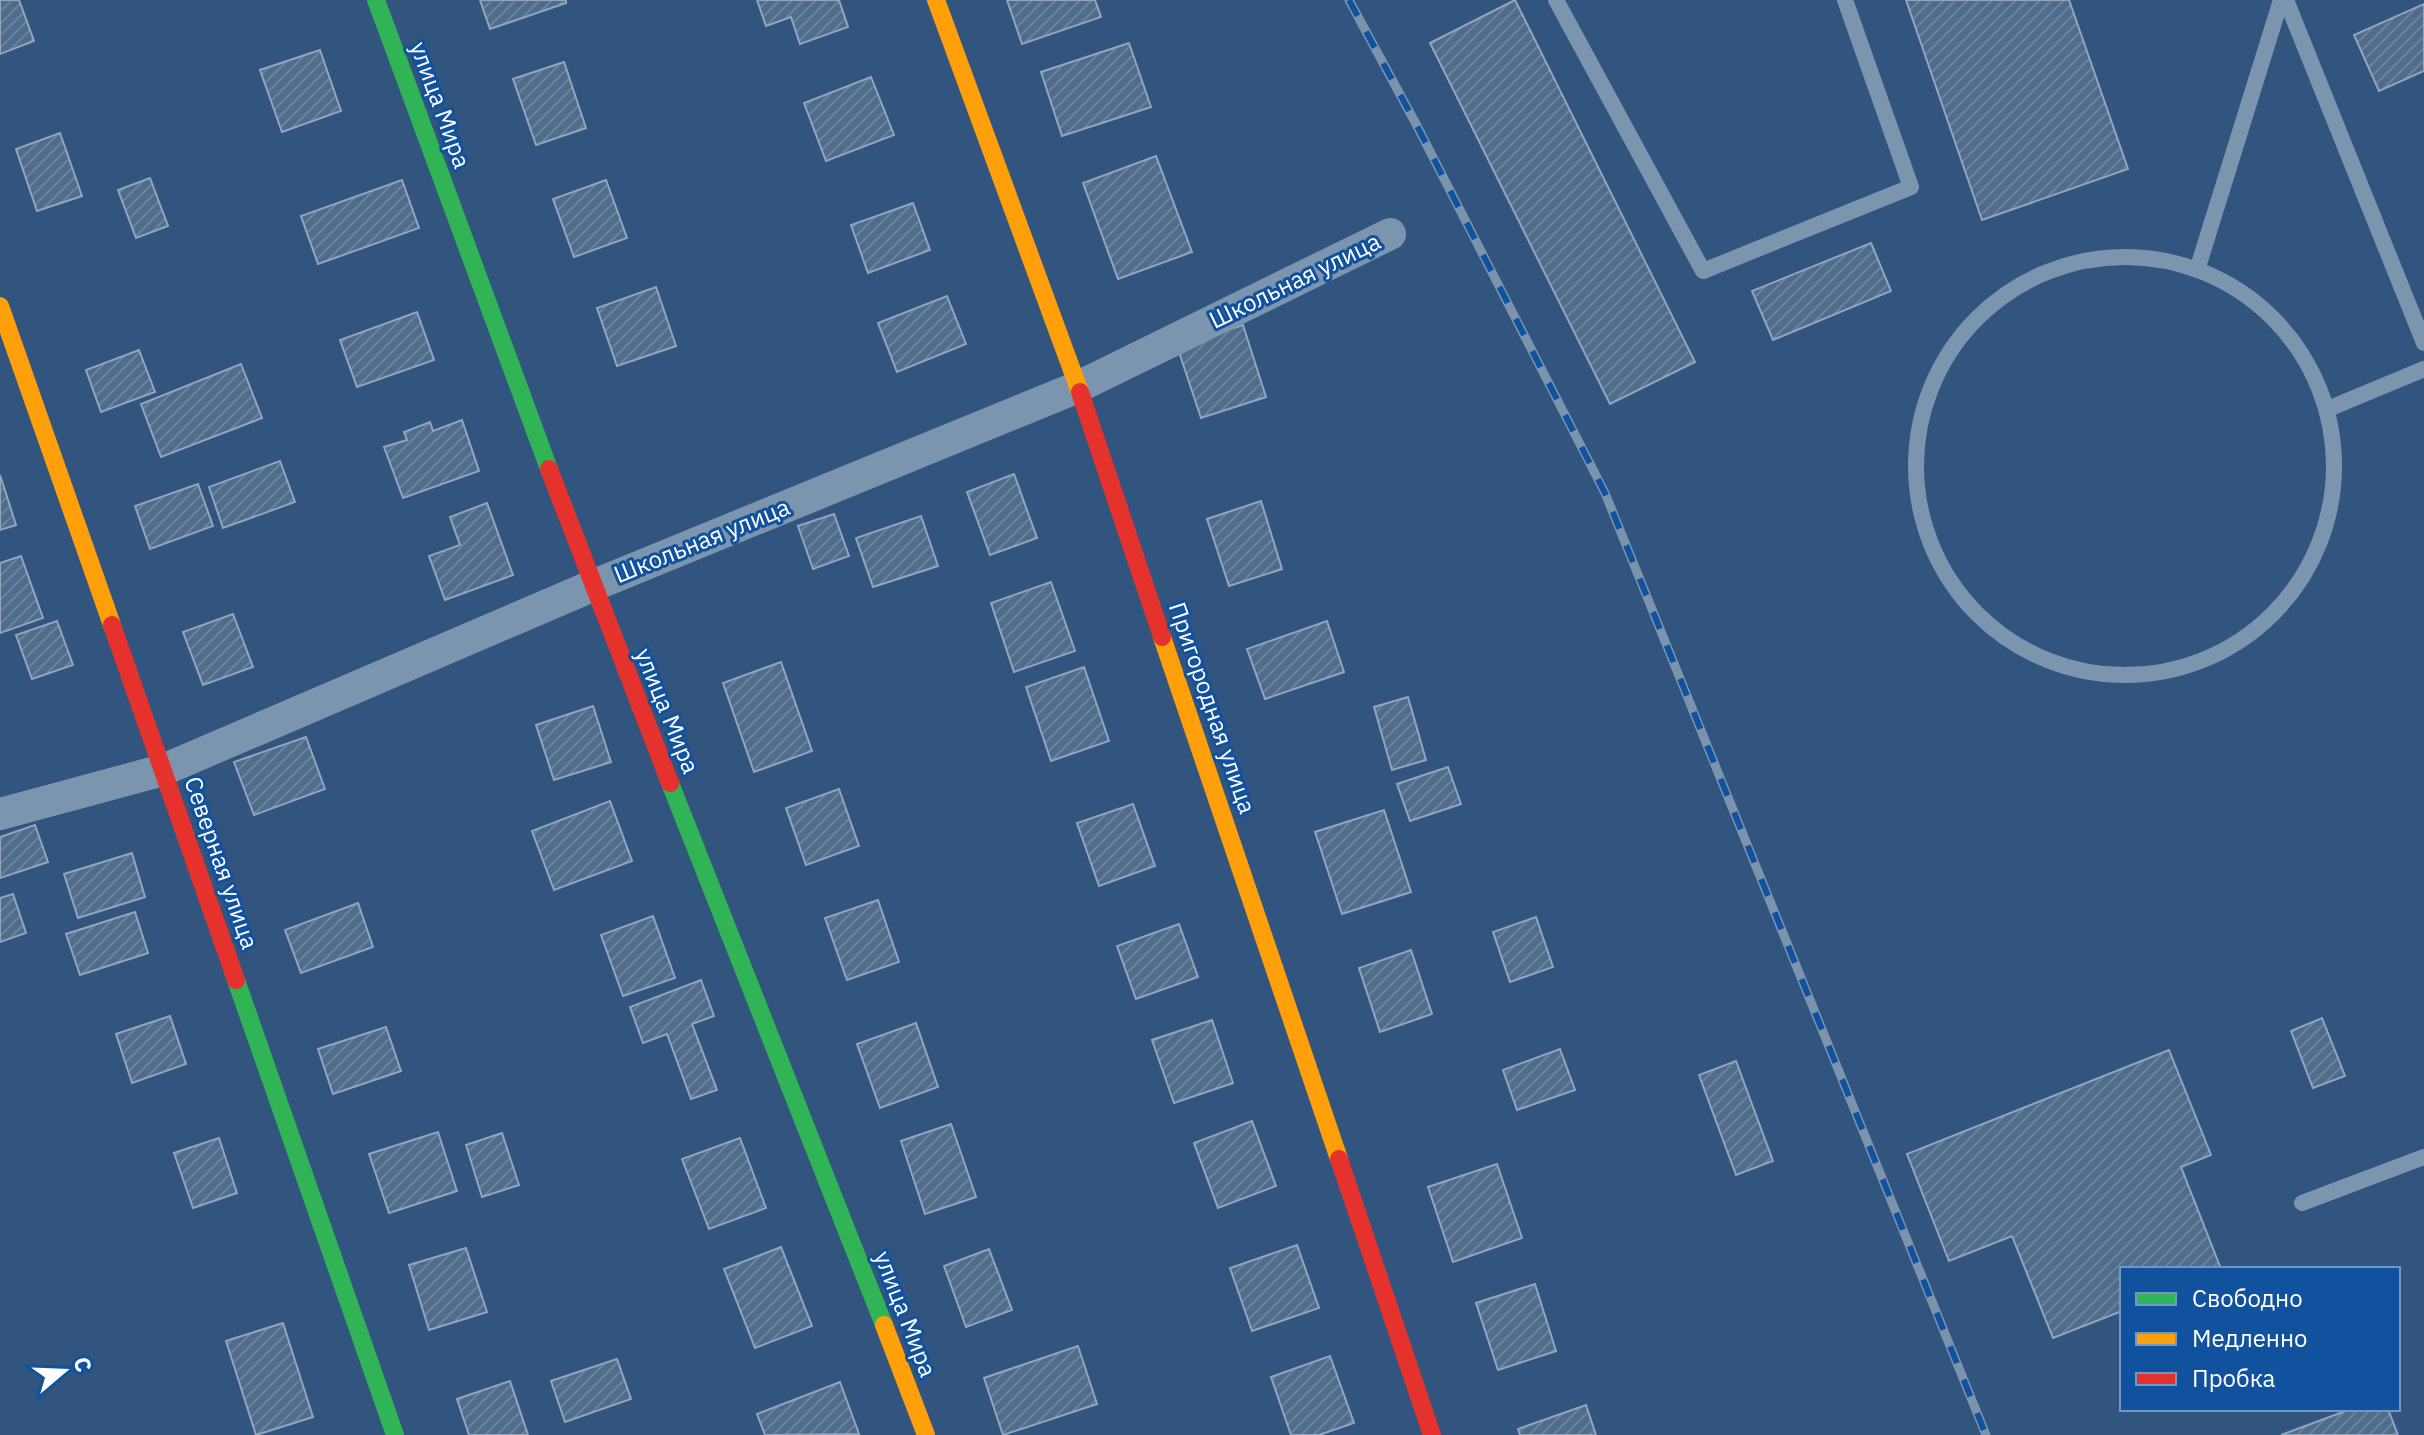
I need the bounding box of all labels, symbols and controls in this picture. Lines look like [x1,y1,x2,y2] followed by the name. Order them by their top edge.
[403,37,479,173] street label: улица Мира
[1203,225,1386,335] street label: Школьная улица
[609,490,795,590] street label: Школьная улица
[1162,598,1264,818] street label: Пригородная улица
[628,643,708,778] street label: улица Мира
[177,772,267,953] street label: Северная улица
[867,1246,945,1381] street label: улица Мира
[2120,1267,2400,1411] legend
[2192,1282,2303,1314] text: Свободно
[2192,1322,2308,1354] text: Медленно
[24,1331,104,1411] north arrow
[67,1353,99,1376] text: С
[2192,1362,2276,1394] text: Пробка

